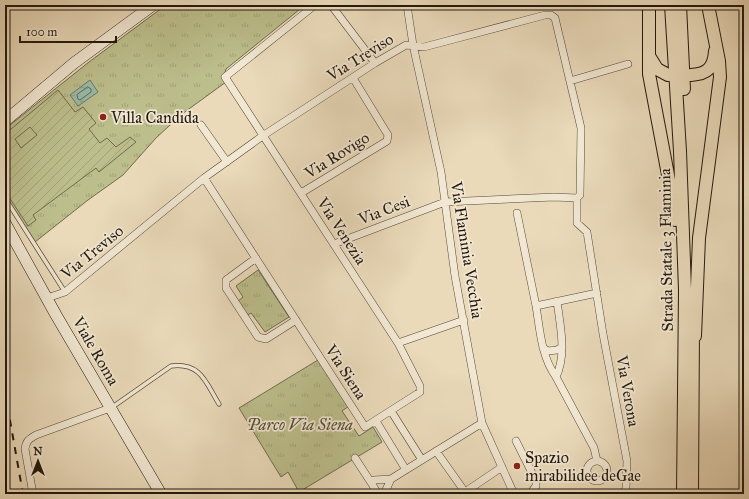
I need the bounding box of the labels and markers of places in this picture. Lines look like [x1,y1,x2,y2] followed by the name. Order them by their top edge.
[110,108,199,127] place label: Villa Candida
[98,112,108,122] marker: Villa Candida
[525,448,641,485] place label: Spazio mirabilidee deGae
[512,461,522,471] marker: Spazio mirabilidee deGae

